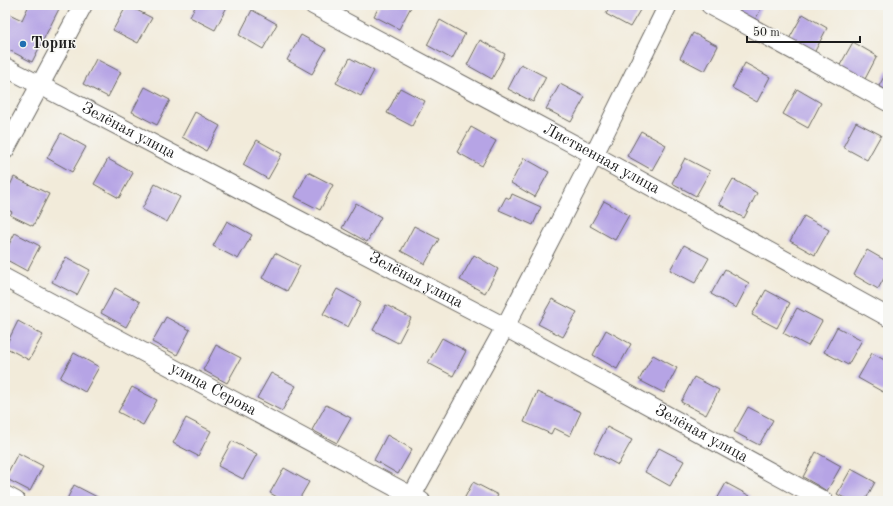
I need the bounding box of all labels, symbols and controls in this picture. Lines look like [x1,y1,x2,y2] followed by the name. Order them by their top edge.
[747,18,860,44] scale bar
[753,26,780,39] text: 50 m
[31,36,76,52] place label: Торик
[18,39,28,49] marker: Торик
[79,100,178,162] street label: Зелёная улица
[540,121,662,197] street label: Лиственная улица
[366,250,465,312] street label: Зелёная улица
[167,360,259,419] street label: улица Серова
[652,402,750,466] street label: Зелёная улица

